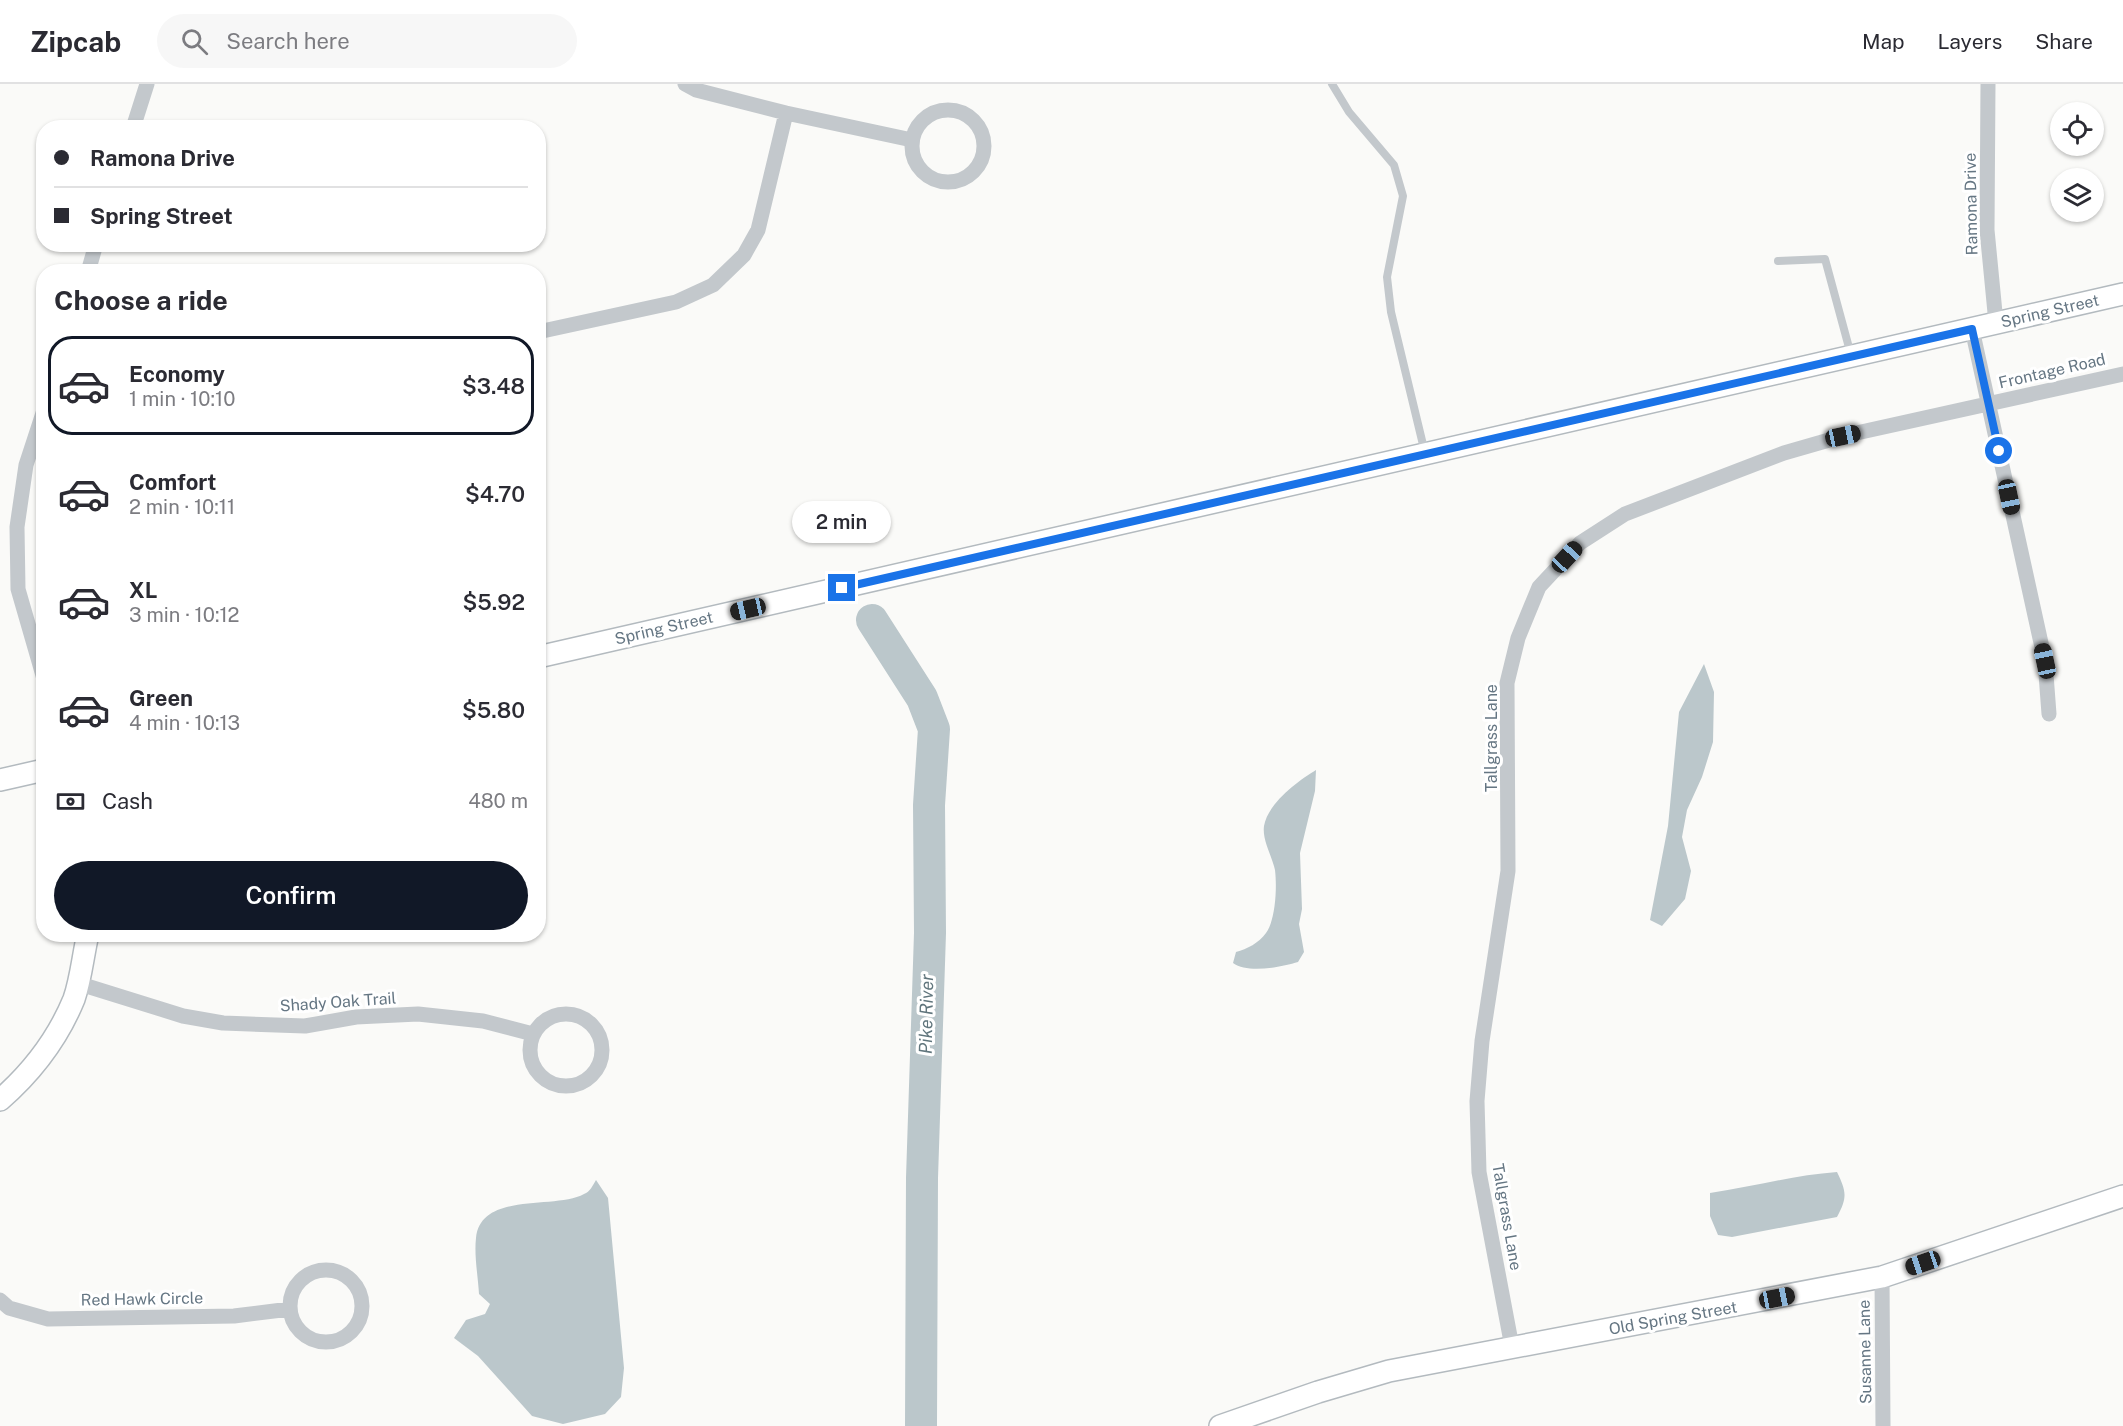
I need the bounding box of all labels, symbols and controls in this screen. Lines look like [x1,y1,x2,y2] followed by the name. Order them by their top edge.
[157,14,577,68] search box
[30,25,121,58] text: Zipcab
[178,25,211,58] icon: search
[226,28,350,54] text: Search here
[1862,29,1905,54] text: Map
[1938,29,2002,54] text: Layers
[2035,29,2093,54] text: Share
[2050,102,2104,222] map controls
[2050,102,2104,156] button: locate
[90,145,235,171] text: Ramona Drive
[1961,153,1981,255] street label: Ramona Drive
[2050,168,2104,222] button: layers
[90,203,233,229] text: Spring Street
[54,284,228,316] text: Choose a ride
[1999,290,2101,332] street label: Spring Street
[1997,349,2107,393] street label: Frontage Road
[57,359,111,413] icon: car
[129,361,225,387] text: Economy
[462,373,525,399] text: $3.48
[129,387,235,411] text: 1 min · 10:10
[1824,423,1862,449] car
[1985,437,2012,464] route start
[57,467,111,521] icon: car
[129,469,216,495] text: Comfort
[1996,478,2022,516] car
[465,481,525,507] text: $4.70
[129,495,235,519] text: 2 min · 10:11
[792,501,892,543] callout: 2 min
[816,510,867,534] text: 2 min
[1548,538,1586,576] car
[828,574,855,601] route end
[57,575,111,629] icon: car
[129,577,157,603] text: XL
[463,589,525,615] text: $5.92
[728,596,768,622] car
[129,603,240,627] text: 3 min · 10:12
[613,607,715,649] street label: Spring Street
[2032,642,2058,680] car
[57,683,111,737] icon: car
[1482,684,1501,792] street label: Tallgrass Lane
[129,685,193,711] text: Green
[462,697,525,723] text: $5.80
[129,711,240,735] text: 4 min · 10:13
[54,785,87,818] icon: cash
[102,788,153,814] text: Cash
[468,789,528,813] text: 480 m
[54,861,528,930] button: Confirm
[915,974,937,1054] water label: Pike River
[279,988,397,1016] street label: Shady Oak Trail
[1488,1162,1526,1272] street label: Tallgrass Lane
[1903,1249,1943,1277] car
[1758,1286,1796,1310] car
[81,1288,203,1310] street label: Red Hawk Circle
[1607,1297,1739,1339] street label: Old Spring Street
[1855,1300,1875,1404] street label: Susanne Lane

